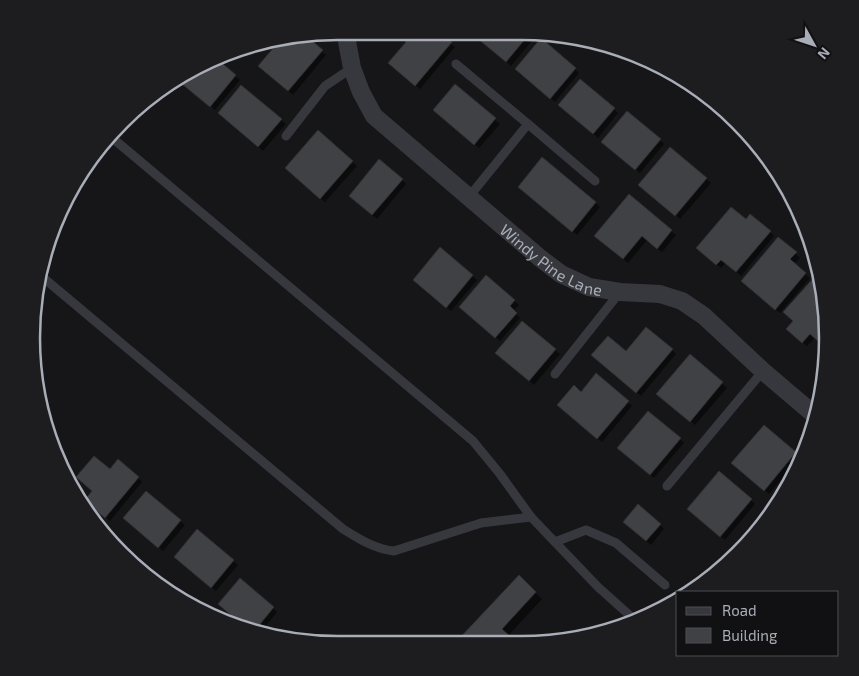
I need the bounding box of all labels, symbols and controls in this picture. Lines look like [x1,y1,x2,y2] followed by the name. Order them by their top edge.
[789,20,839,70] north arrow
[815,44,834,63] text: N
[497,219,604,298] street label: Windy Pine Lane
[676,591,839,656] legend
[722,601,757,619] text: Road
[722,626,778,644] text: Building

